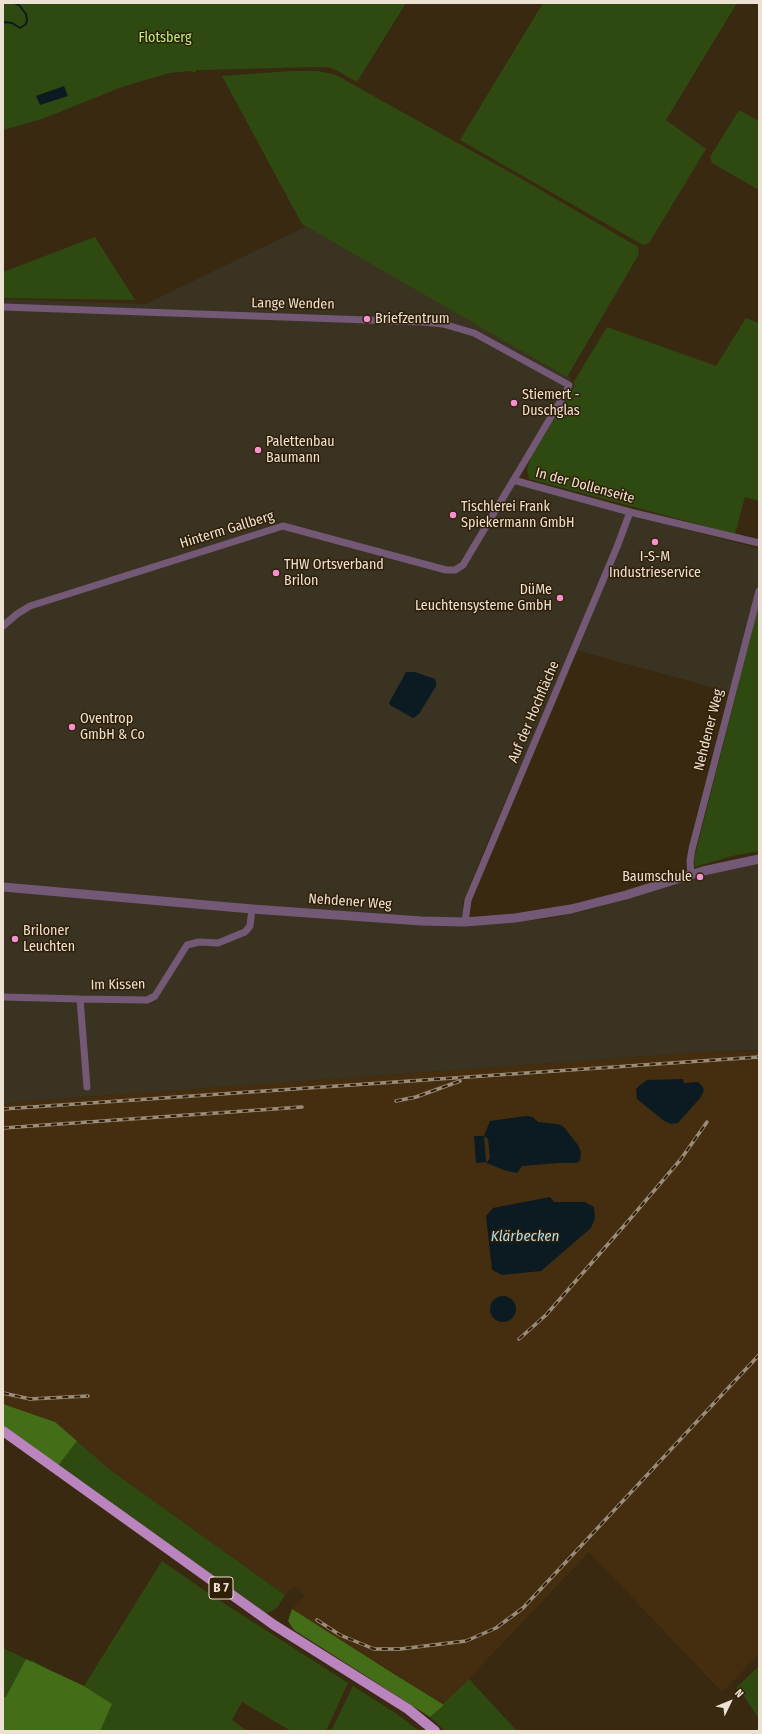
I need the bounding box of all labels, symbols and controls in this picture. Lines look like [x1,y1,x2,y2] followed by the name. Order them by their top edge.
[138,30,192,46] park label: Flotsberg
[251,295,335,313] street label: Lange Wenden
[375,311,449,327] place label: Briefzentrum
[362,314,372,324] marker: Briefzentrum
[522,387,580,420] place label: Stiemert - Duschglas
[509,398,519,408] marker: Stiemert - Duschglas
[266,434,335,466] place label: Palettenbau Baumann
[253,445,263,455] marker: Palettenbau Baumann
[534,465,636,507] street label: In der Dollenseite
[461,499,574,532] place label: Tischlerei Frank Spiekermann GmbH
[178,508,276,552] street label: Hinterm Gallberg
[448,510,458,520] marker: Tischlerei Frank Spiekermann GmbH
[650,537,660,547] marker: I-S-M Industrieservice
[609,549,701,582] place label: I-S-M Industrieservice
[284,557,384,590] place label: THW Ortsverband Brilon
[271,568,281,578] marker: THW Ortsverband Brilon
[415,582,552,614] place label: DüMe Leuchtensysteme GmbH
[555,593,565,603] marker: DüMe Leuchtensysteme GmbH
[505,659,563,765] street label: Auf der Hochfläche
[691,687,727,773] street label: Nehdener Weg
[80,711,145,744] place label: Oventrop GmbH & Co
[67,722,77,732] marker: Oventrop GmbH & Co
[622,869,692,885] place label: Baumschule
[695,872,705,882] marker: Baumschule
[308,891,392,913] street label: Nehdener Weg
[23,923,75,956] place label: Briloner Leuchten
[10,934,20,944] marker: Briloner Leuchten
[90,976,146,994] street label: Im Kissen
[491,1228,559,1246] water label: Klärbecken
[209,1577,233,1599] road number: B 7
[710,1682,750,1722] north arrow
[732,1687,746,1700] text: N

